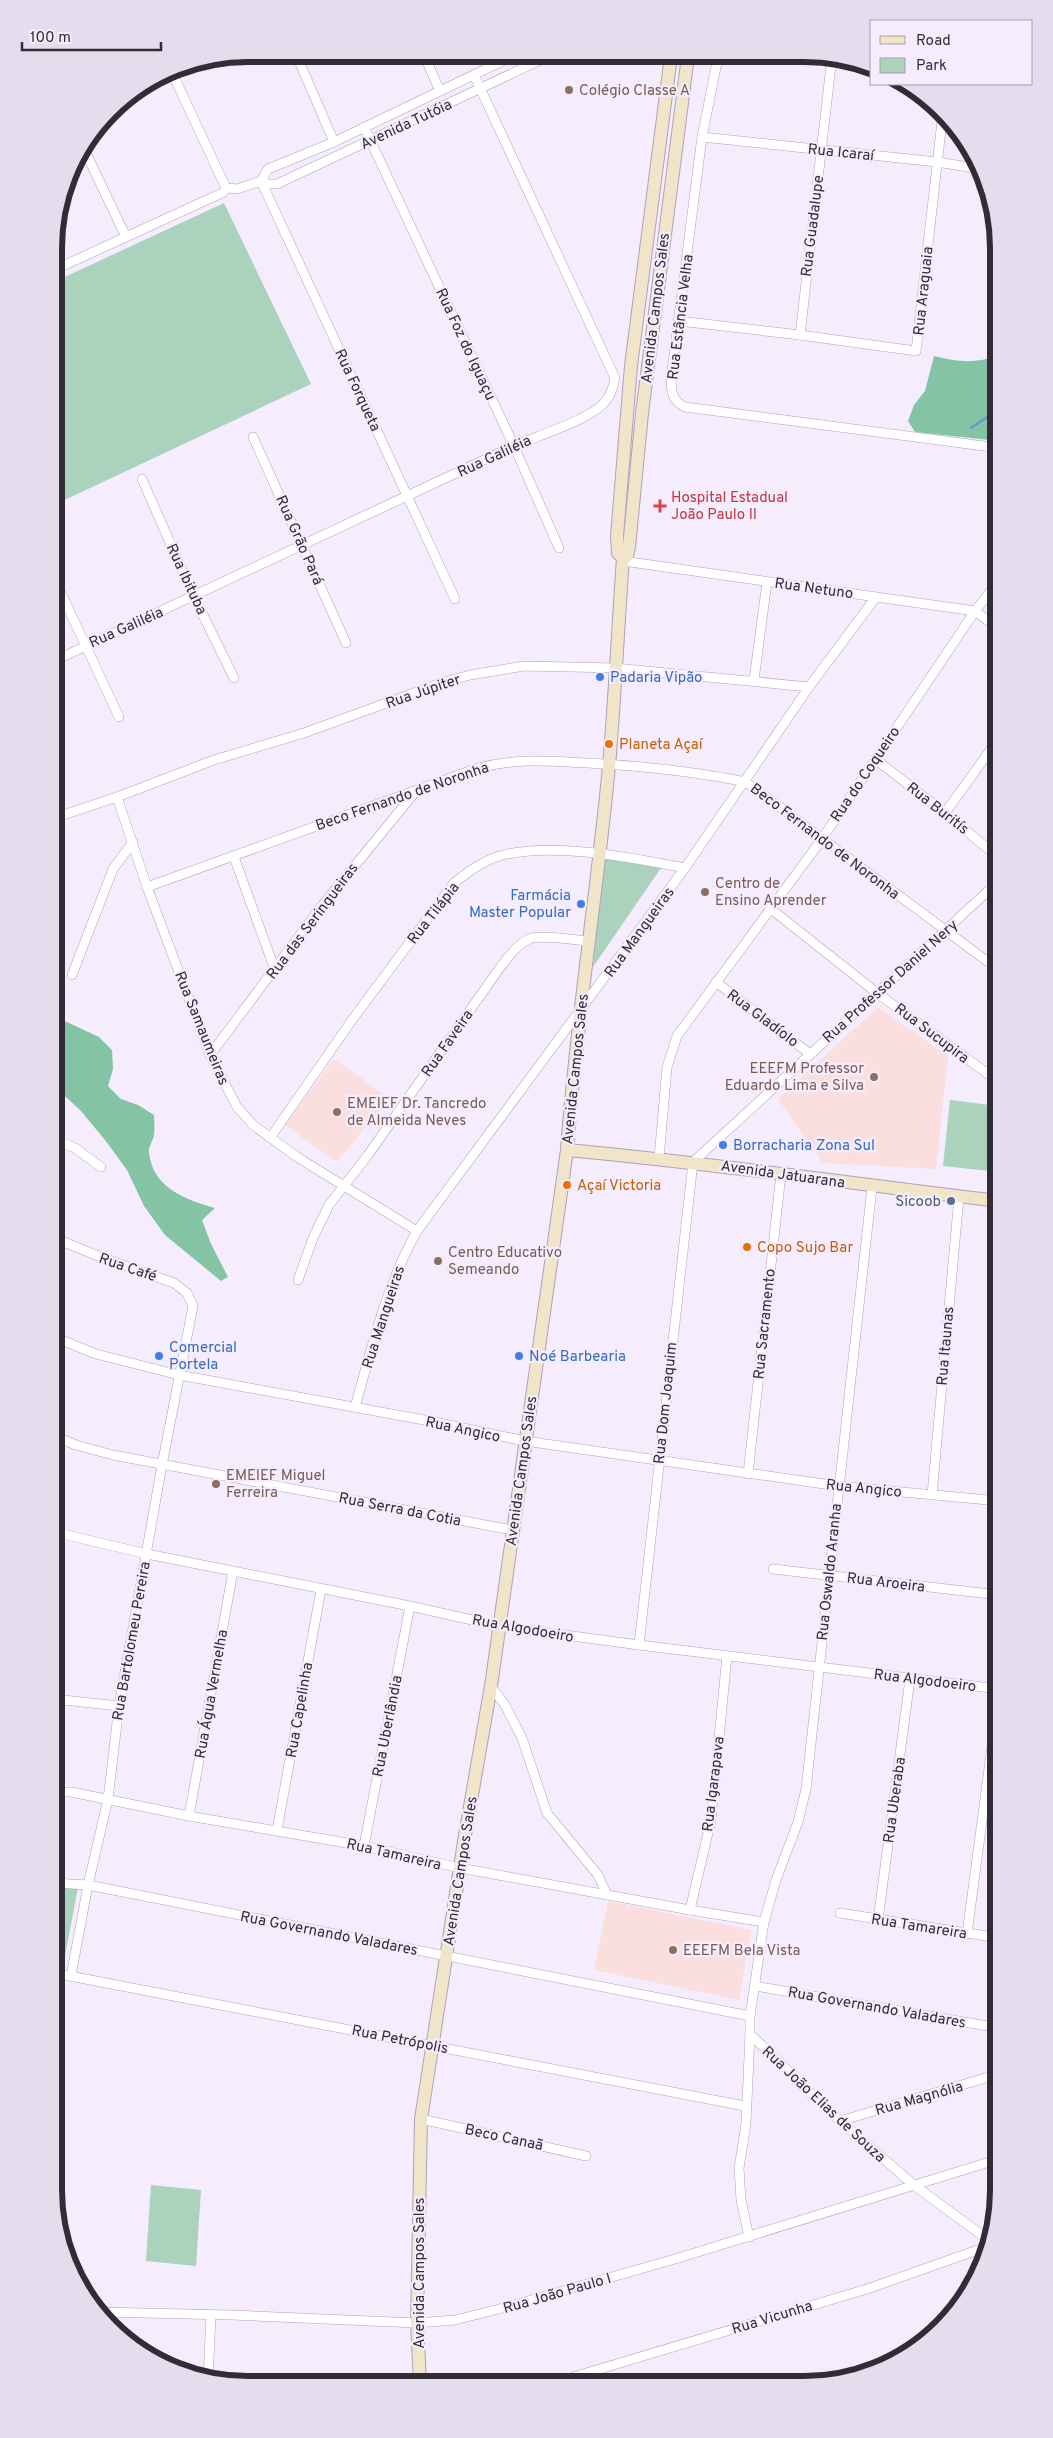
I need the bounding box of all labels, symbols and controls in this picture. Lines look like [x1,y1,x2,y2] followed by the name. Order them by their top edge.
[22,20,161,52] scale bar
[870,20,1033,85] legend
[30,29,71,48] text: 100 m
[916,32,951,51] text: Road
[916,57,947,76] text: Park
[579,82,690,101] place label: Colégio Classe A
[563,84,575,96] marker: Colégio Classe A
[358,96,455,155] street label: Avenida Tutóia
[807,141,876,167] street label: Rua Icaraí
[798,174,829,278] street label: Rua Guadalupe
[638,232,675,384] street label: Avenida Campos Sales
[910,246,939,337] street label: Rua Araguaia
[664,253,699,381] street label: Rua Estância Velha
[430,285,499,404] street label: Rua Foz do Iguaçu
[329,346,384,435] street label: Rua Forqueta
[455,432,535,483] street label: Rua Galiléia
[671,489,788,525] place label: Hospital Estadual João Paulo II
[270,493,327,589] street label: Rua Grão Pará
[653,499,667,513] marker: Hospital Estadual João Paulo II
[161,541,210,618] street label: Rua Ibituba
[773,575,854,604] street label: Rua Netuno
[86,604,167,653] street label: Rua Galiléia
[610,669,703,688] place label: Padaria Vipão
[383,671,464,714] street label: Rua Júpiter
[594,671,606,683] marker: Padaria Vipão
[827,724,905,826] street label: Rua do Coqueiro
[619,736,704,755] place label: Planeta Açaí
[603,738,615,750] marker: Planeta Açaí
[313,759,492,836] street label: Beco Fernando de Noronha
[902,779,972,840] street label: Rua Buritís
[746,780,903,905] street label: Beco Fernando de Noronha
[263,860,363,984] street label: Rua das Seringueiras
[715,875,827,911] place label: Centro de Ensino Aprender
[404,879,464,949] street label: Rua Tilápia
[601,884,679,982] street label: Rua Mangueiras
[699,886,711,898] marker: Centro de Ensino Aprender
[469,887,571,923] place label: Farmácia Master Popular
[575,898,587,910] marker: Farmácia Master Popular
[819,916,963,1048] street label: Rua Professor Daniel Nery
[169,969,232,1088] street label: Rua Samaumeiras
[722,986,802,1052] street label: Rua Gladíolo
[559,993,594,1145] street label: Avenida Campos Sales
[890,1000,972,1068] street label: Rua Sucupira
[418,1007,478,1081] street label: Rua Faveira
[725,1060,864,1096] place label: EEEFM Professor Eduardo Lima e Silva
[868,1071,880,1083] marker: EEEFM Professor Eduardo Lima e Silva
[347,1095,486,1131] place label: EMEIEF Dr. Tancredo de Almeida Neves
[331,1106,343,1118] marker: EMEIEF Dr. Tancredo de Almeida Neves
[733,1137,875,1156] place label: Borracharia Zona Sul
[717,1139,729,1151] marker: Borracharia Zona Sul
[719,1157,846,1194] street label: Avenida Jatuarana
[577,1177,661,1196] place label: Açaí Victoria
[561,1179,573,1191] marker: Açaí Victoria
[895,1193,941,1212] place label: Sicoob
[945,1195,957,1207] marker: Sicoob
[757,1239,853,1258] place label: Copo Sujo Bar
[741,1241,753,1253] marker: Copo Sujo Bar
[448,1244,562,1280] place label: Centro Educativo Semeando
[96,1250,159,1287] street label: Rua Café
[432,1255,444,1267] marker: Centro Educativo Semeando
[359,1264,410,1371] street label: Rua Mangueiras
[750,1268,781,1380] street label: Rua Sacramento
[934,1306,959,1386] street label: Rua Itaunas
[169,1339,237,1375] place label: Comercial Portela
[651,1341,682,1465] street label: Rua Dom Joaquim
[529,1348,626,1367] place label: Noé Barbearia
[153,1350,165,1362] marker: Comercial Portela
[513,1350,525,1362] marker: Noé Barbearia
[503,1395,542,1547] street label: Avenida Campos Sales
[423,1413,502,1448] street label: Rua Angico
[226,1467,326,1503] place label: EMEIEF Miguel Ferreira
[825,1476,903,1503] street label: Rua Angico
[210,1478,222,1490] marker: EMEIEF Miguel Ferreira
[337,1489,463,1532] street label: Rua Serra da Cotia
[814,1503,847,1642] street label: Rua Oswaldo Aranha
[109,1560,156,1722] street label: Rua Bartolomeu Pereira
[846,1569,926,1598] street label: Rua Aroeira
[470,1611,575,1648] street label: Rua Algodoeiro
[191,1628,233,1760] street label: Rua Água Vermelha
[283,1661,318,1760] street label: Rua Capelinha
[873,1666,977,1697] street label: Rua Algodoeiro
[369,1674,408,1779] street label: Rua Uberlândia
[699,1735,730,1833] street label: Rua Igarapava
[880,1756,911,1845] street label: Rua Uberaba
[440,1795,483,1947] street label: Avenida Campos Sales
[344,1835,443,1876] street label: Rua Tamareira
[238,1908,419,1961] street label: Rua Governando Valadares
[870,1911,968,1944] street label: Rua Tamareira
[683,1942,800,1961] place label: EEEFM Bela Vista
[667,1944,679,1956] marker: EEEFM Bela Vista
[786,1983,967,2034] street label: Rua Governando Valadares
[350,2022,450,2059] street label: Rua Petrópolis
[757,2043,889,2167] street label: Rua João Elias de Souza
[873,2078,966,2121] street label: Rua Magnólia
[463,2121,545,2156] street label: Beco Canaã
[411,2197,430,2349] street label: Avenida Campos Sales
[501,2270,614,2319] street label: Rua João Paulo I
[730,2297,815,2340] street label: Rua Vicunha

